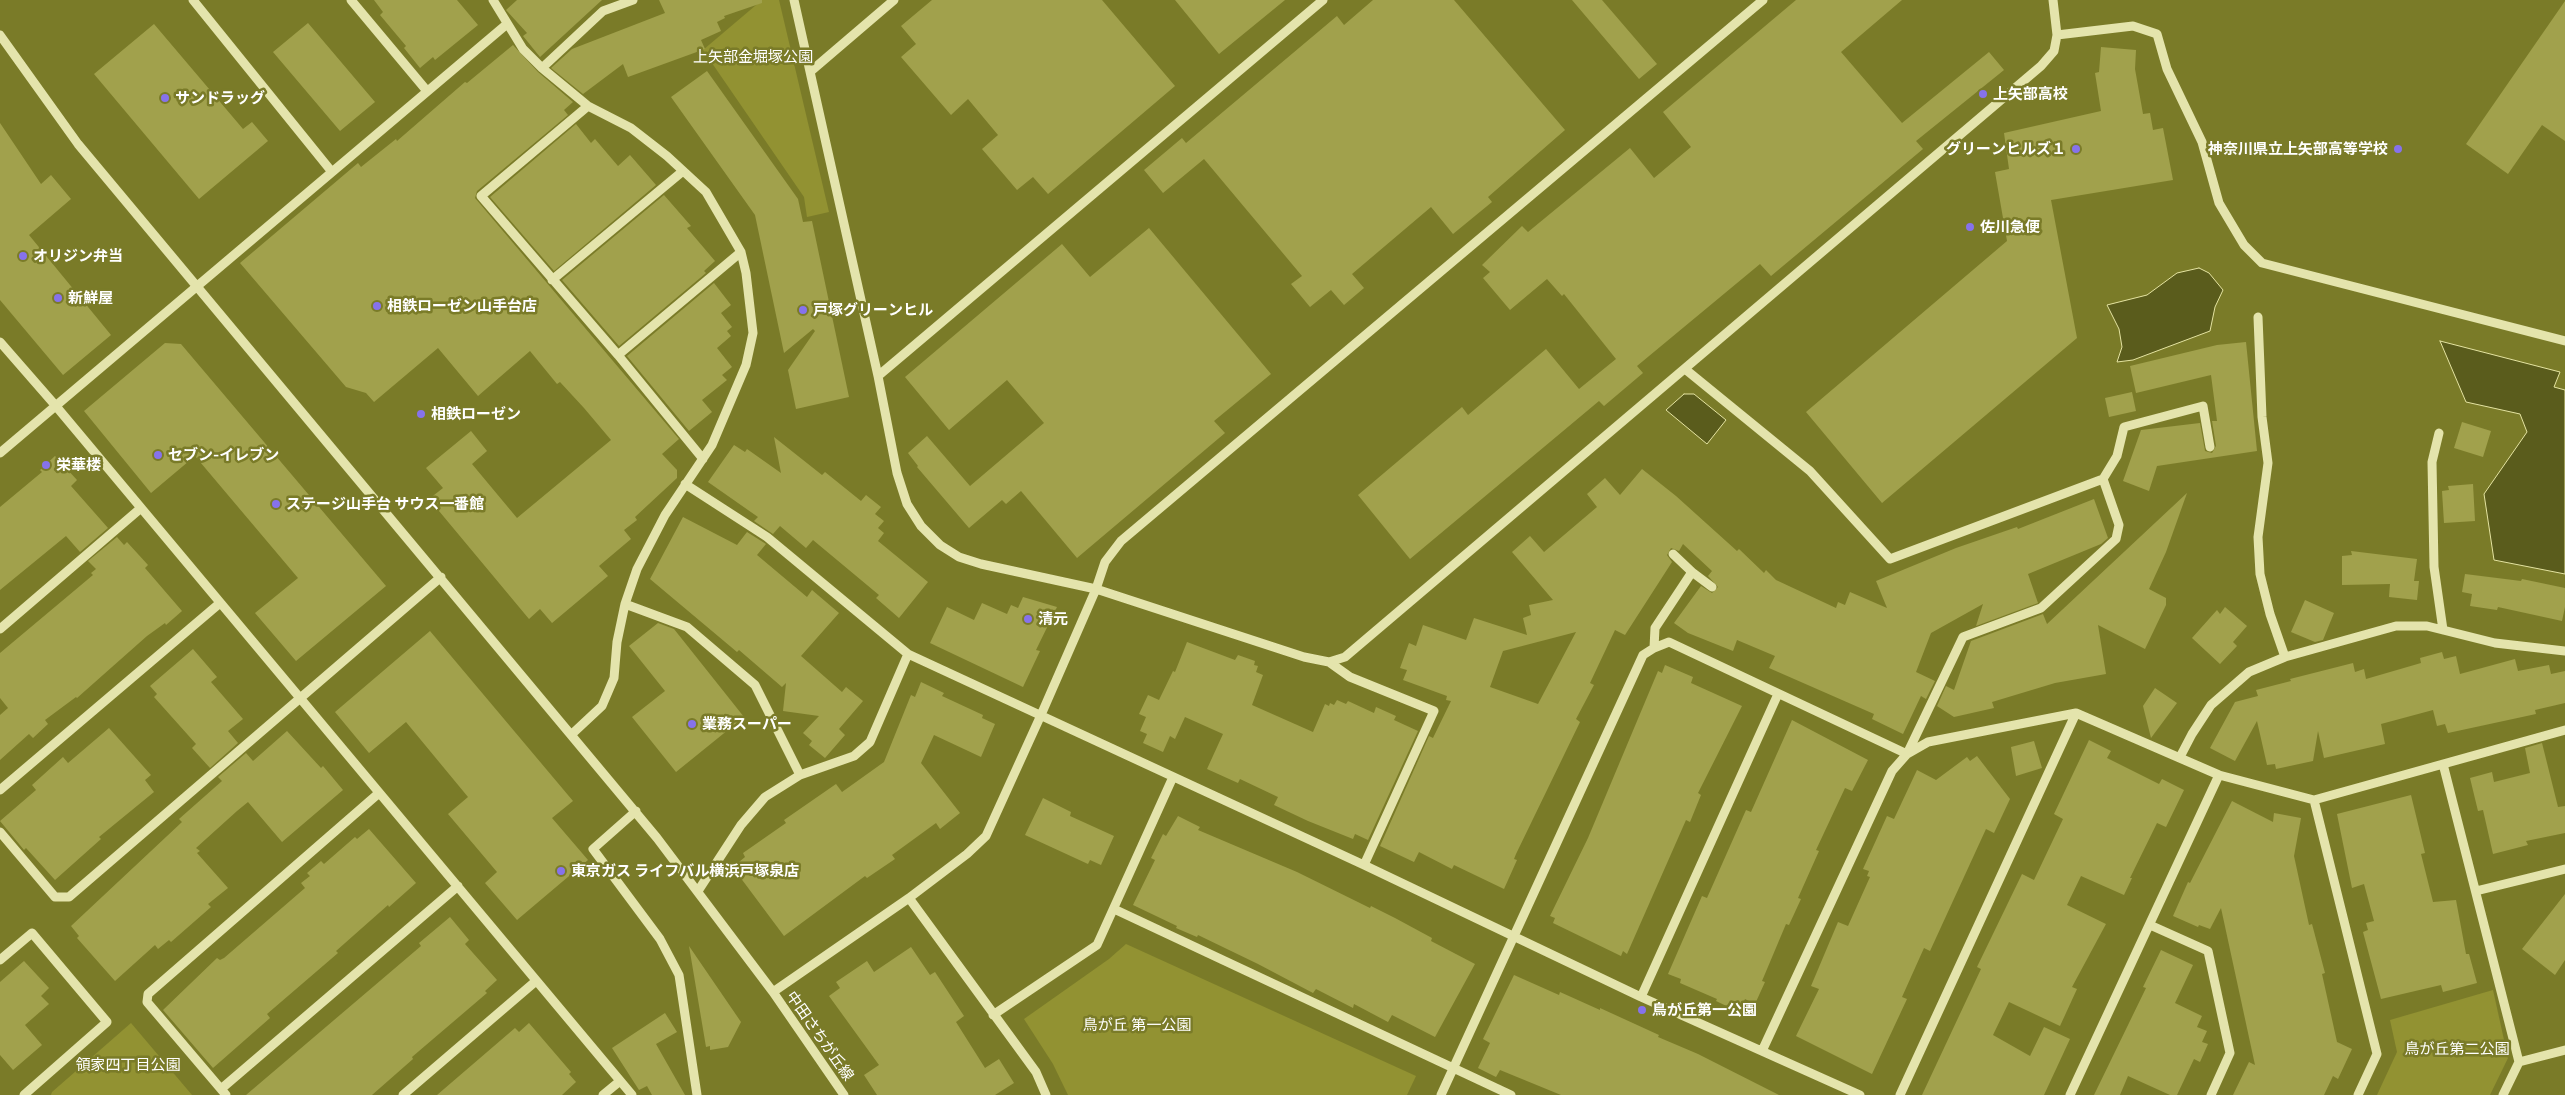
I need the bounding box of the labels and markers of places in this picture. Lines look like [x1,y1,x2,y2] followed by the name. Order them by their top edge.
[1993,85,2068,103] place label: 上矢部高校
[1977,88,1989,100] marker: 上矢部高校
[175,89,265,107] place label: サンドラッグ
[159,92,171,104] marker: サンドラッグ
[1946,140,2066,158] place label: グリーンヒルズ１
[2208,140,2388,158] place label: 神奈川県立上矢部高等学校
[2070,143,2082,155] marker: グリーンヒルズ１
[2392,143,2404,155] marker: 神奈川県立上矢部高等学校
[1980,218,2040,236] place label: 佐川急便
[1964,221,1976,233] marker: 佐川急便
[33,247,123,265] place label: オリジン弁当
[17,250,29,262] marker: オリジン弁当
[68,289,113,307] place label: 新鮮屋
[52,292,64,304] marker: 新鮮屋
[387,297,537,315] place label: 相鉄ローゼン山手台店
[371,300,383,312] marker: 相鉄ローゼン山手台店
[813,301,933,319] place label: 戸塚グリーンヒル
[797,304,809,316] marker: 戸塚グリーンヒル
[431,405,521,423] place label: 相鉄ローゼン
[415,408,427,420] marker: 相鉄ローゼン
[168,446,279,464] place label: セブン-イレブン
[152,449,164,461] marker: セブン-イレブン
[56,456,101,474] place label: 栄華楼
[40,459,52,471] marker: 栄華楼
[286,495,484,513] place label: ステージ山手台 サウス一番館
[270,498,282,510] marker: ステージ山手台 サウス一番館
[1038,610,1068,628] place label: 清元
[1022,613,1034,625] marker: 清元
[702,715,792,733] place label: 業務スーパー
[686,718,698,730] marker: 業務スーパー
[571,862,799,880] place label: 東京ガス ライフバル横浜戸塚泉店
[555,865,567,877] marker: 東京ガス ライフバル横浜戸塚泉店
[1652,1001,1757,1019] place label: 鳥が丘第一公園
[1636,1004,1648,1016] marker: 鳥が丘第一公園

